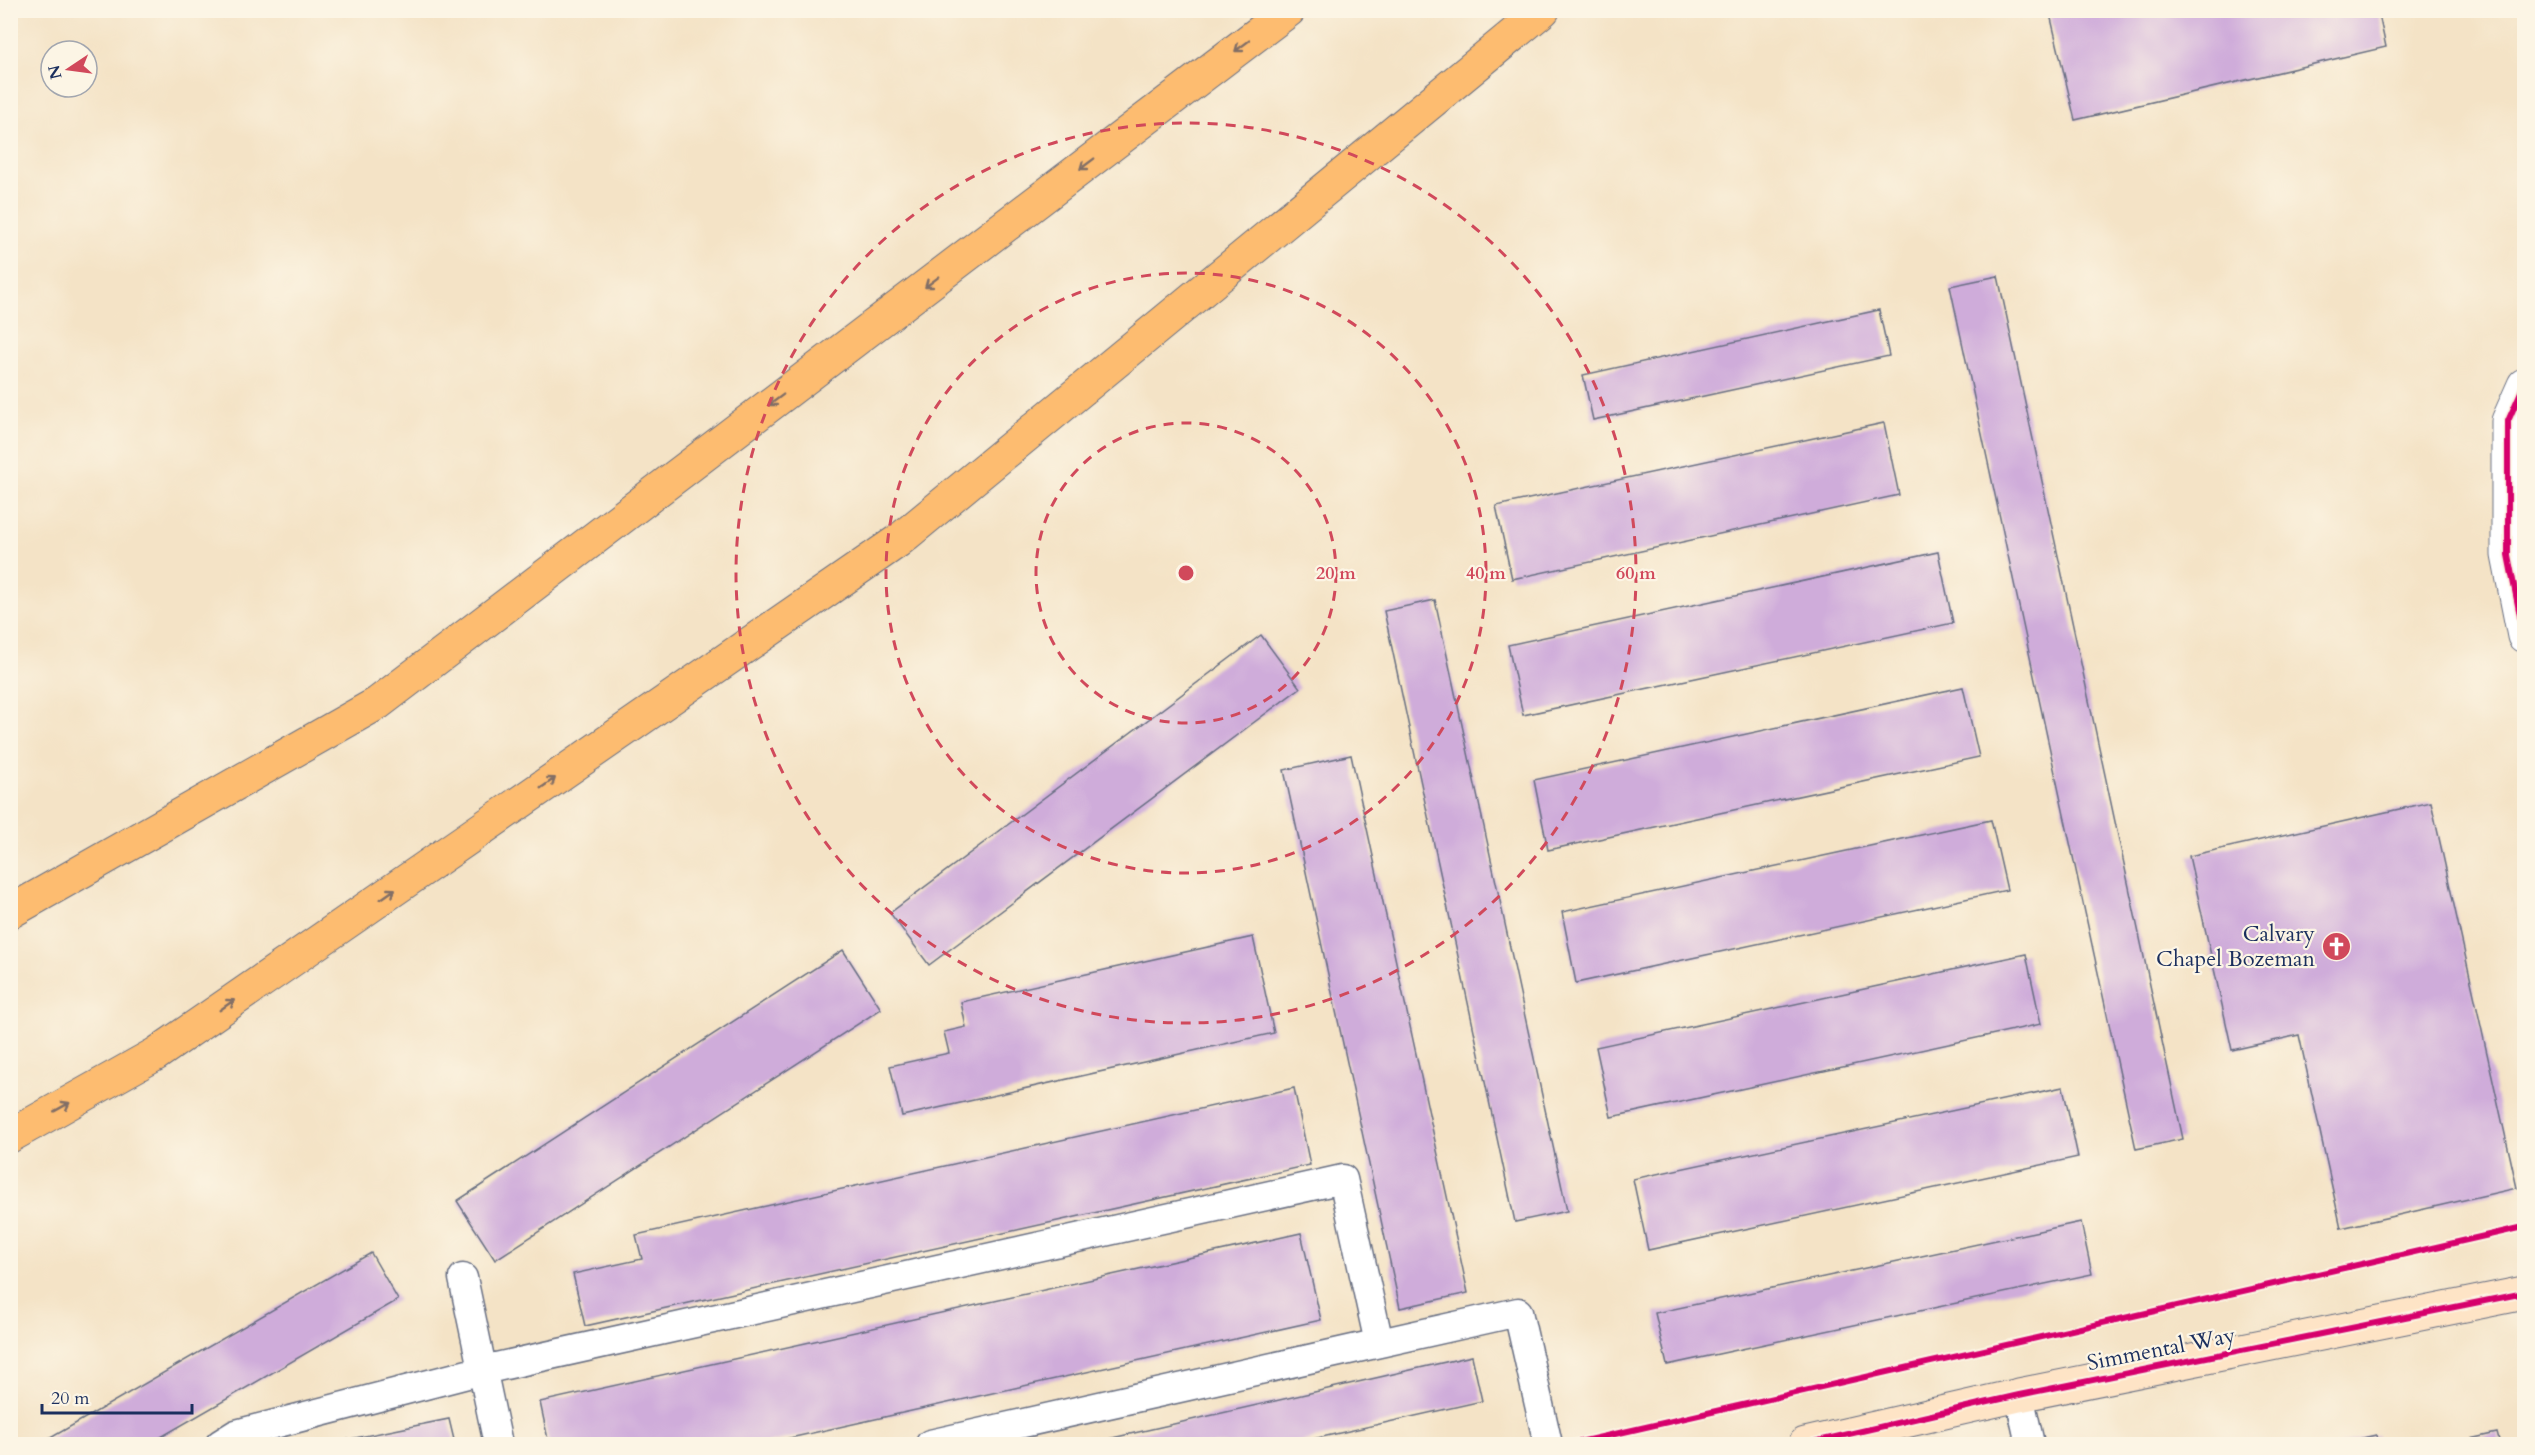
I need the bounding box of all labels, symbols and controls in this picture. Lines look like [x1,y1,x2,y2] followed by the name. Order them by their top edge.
[39,39,99,99] north arrow
[1235,40,1251,52] one-way arrow
[43,63,68,81] text: N
[1079,157,1095,170] one-way arrow
[924,276,940,288] one-way arrow
[769,394,785,406] one-way arrow
[1316,561,1356,586] text: 20 m
[1466,561,1506,586] text: 40 m
[1616,561,1656,586] text: 60 m
[1176,563,1196,583] centre of rings
[539,777,556,789] one-way arrow
[379,888,395,900] one-way arrow
[2156,919,2315,974] place label: Calvary Chapel Bozeman
[2320,930,2352,962] church icon: Calvary Chapel Bozeman
[219,999,235,1011] one-way arrow
[52,1101,70,1112] one-way arrow
[2085,1320,2238,1378] street label: Simmental Way
[42,1377,192,1415] scale bar
[51,1386,90,1411] text: 20 m

